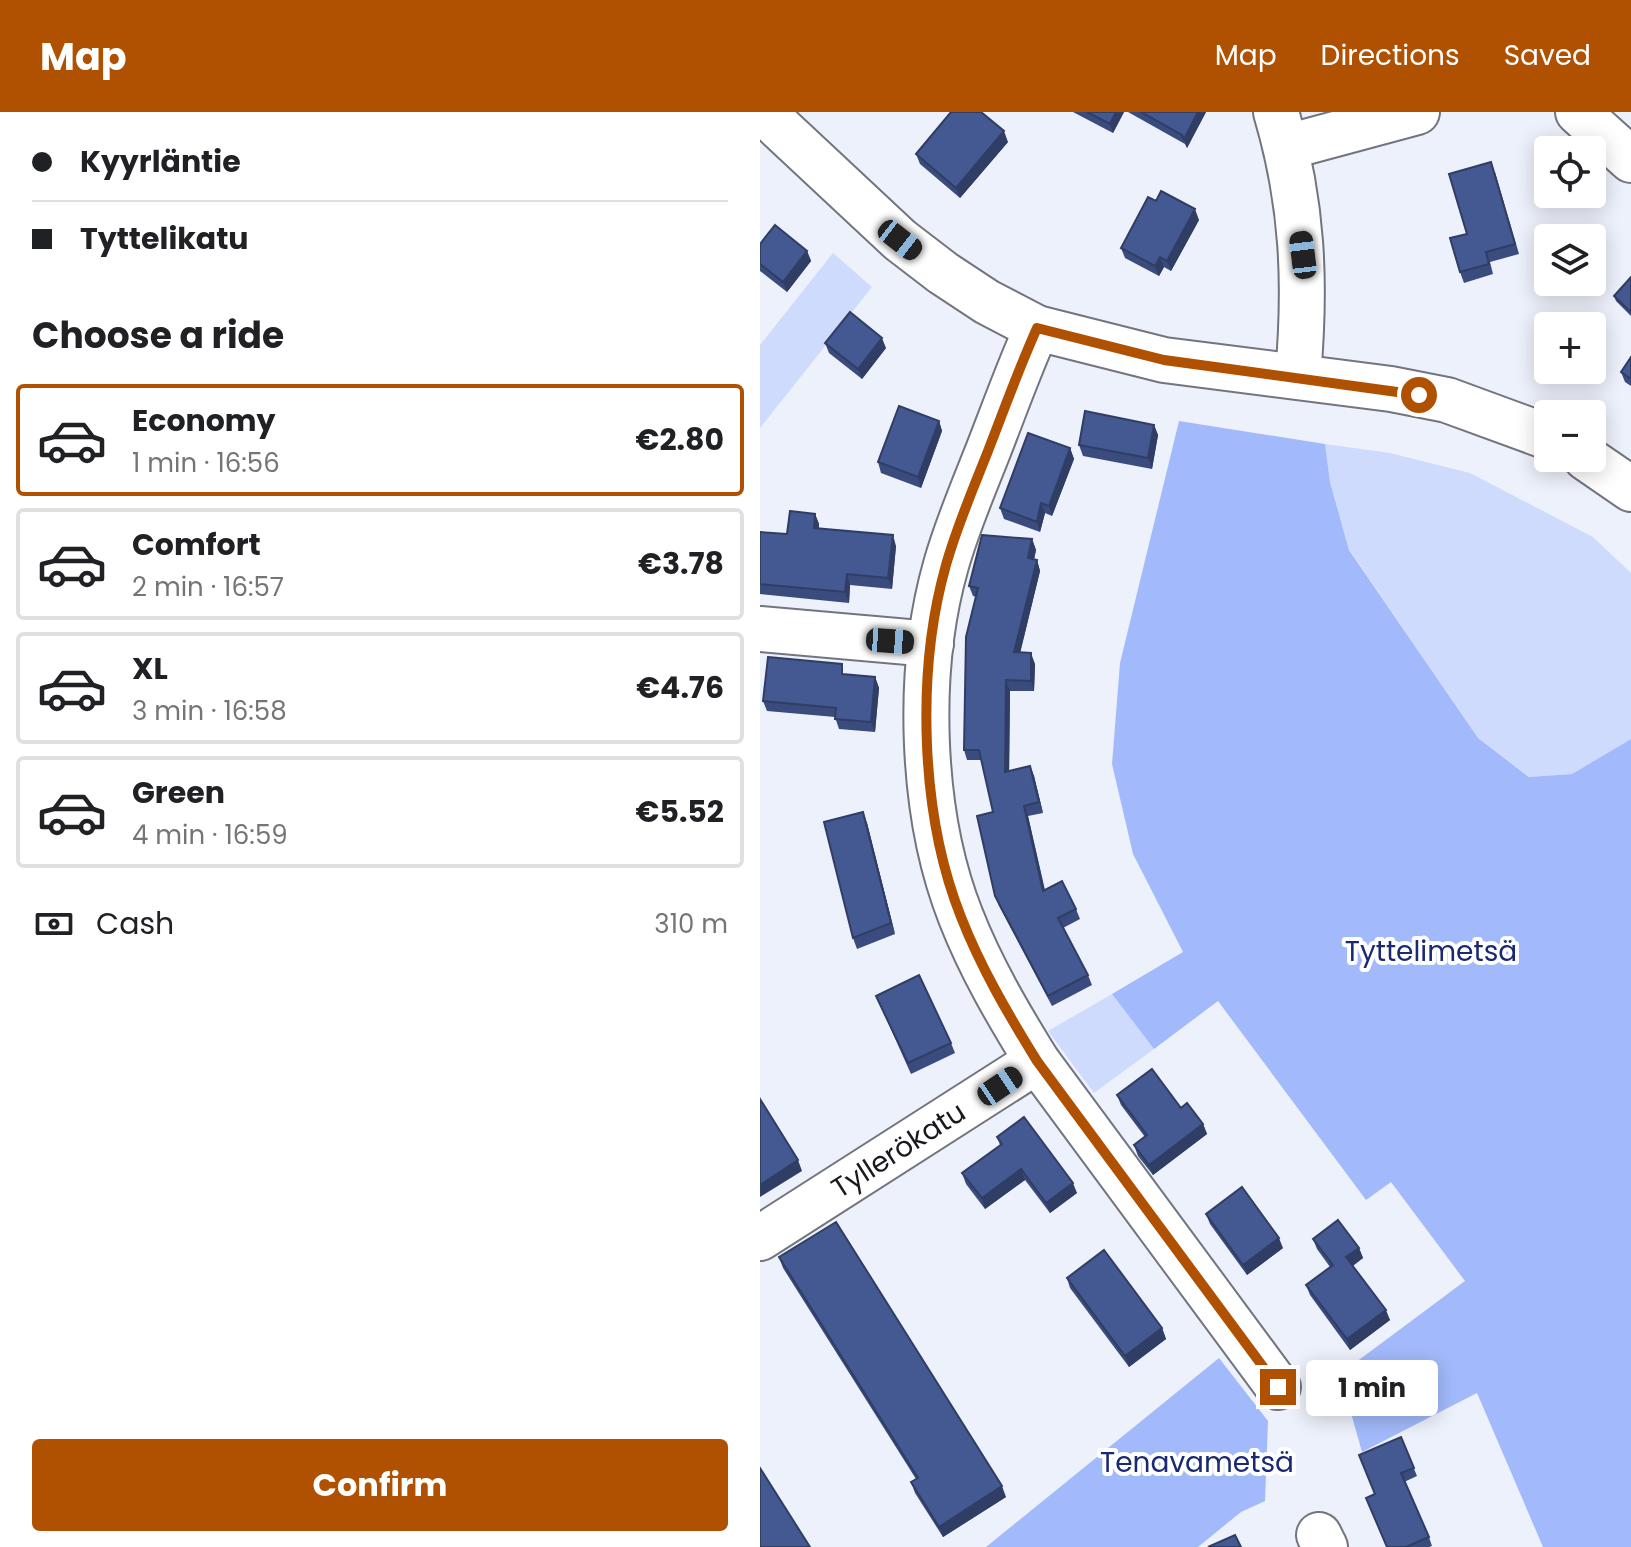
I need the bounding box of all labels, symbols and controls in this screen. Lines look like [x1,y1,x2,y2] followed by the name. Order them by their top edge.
[40,30,127,83] text: Map
[1215,36,1277,75] text: Map
[1321,36,1460,75] text: Directions
[1504,36,1591,75] text: Saved
[1534,136,1606,472] map controls
[1534,136,1606,208] button: locate
[80,140,241,183] text: Kyyrläntie
[874,216,926,264] car
[80,217,249,260] text: Tyttelikatu
[1534,224,1606,296] button: layers
[1288,230,1318,280] car
[32,310,284,361] text: Choose a ride
[1534,312,1606,384] button: +
[1401,377,1437,413] route start
[132,399,276,442] text: Economy
[1534,400,1606,472] button: −
[36,404,108,476] icon: car
[636,418,724,461] text: €2.80
[132,445,280,481] text: 1 min · 16:56
[132,523,261,566] text: Comfort
[36,528,108,600] icon: car
[638,542,724,585] text: €3.78
[132,569,284,605] text: 2 min · 16:57
[865,627,915,655] car
[132,647,168,690] text: XL
[36,652,108,724] icon: car
[636,666,724,709] text: €4.76
[132,693,287,729] text: 3 min · 16:58
[132,771,225,814] text: Green
[36,776,108,848] icon: car
[636,790,724,833] text: €5.52
[132,817,288,853] text: 4 min · 16:59
[32,902,76,946] icon: cash
[96,902,174,945] text: Cash
[654,906,728,942] text: 310 m
[1345,932,1517,971] park label: Tyttelimetsä
[973,1063,1027,1109] car
[824,1093,973,1207] street label: Tyllerökatu
[1306,1359,1438,1415] callout: 1 min
[1260,1369,1296,1405] route end
[1338,1370,1406,1406] text: 1 min
[32,1439,728,1531] button: Confirm
[1100,1443,1294,1482] park label: Tenavametsä

